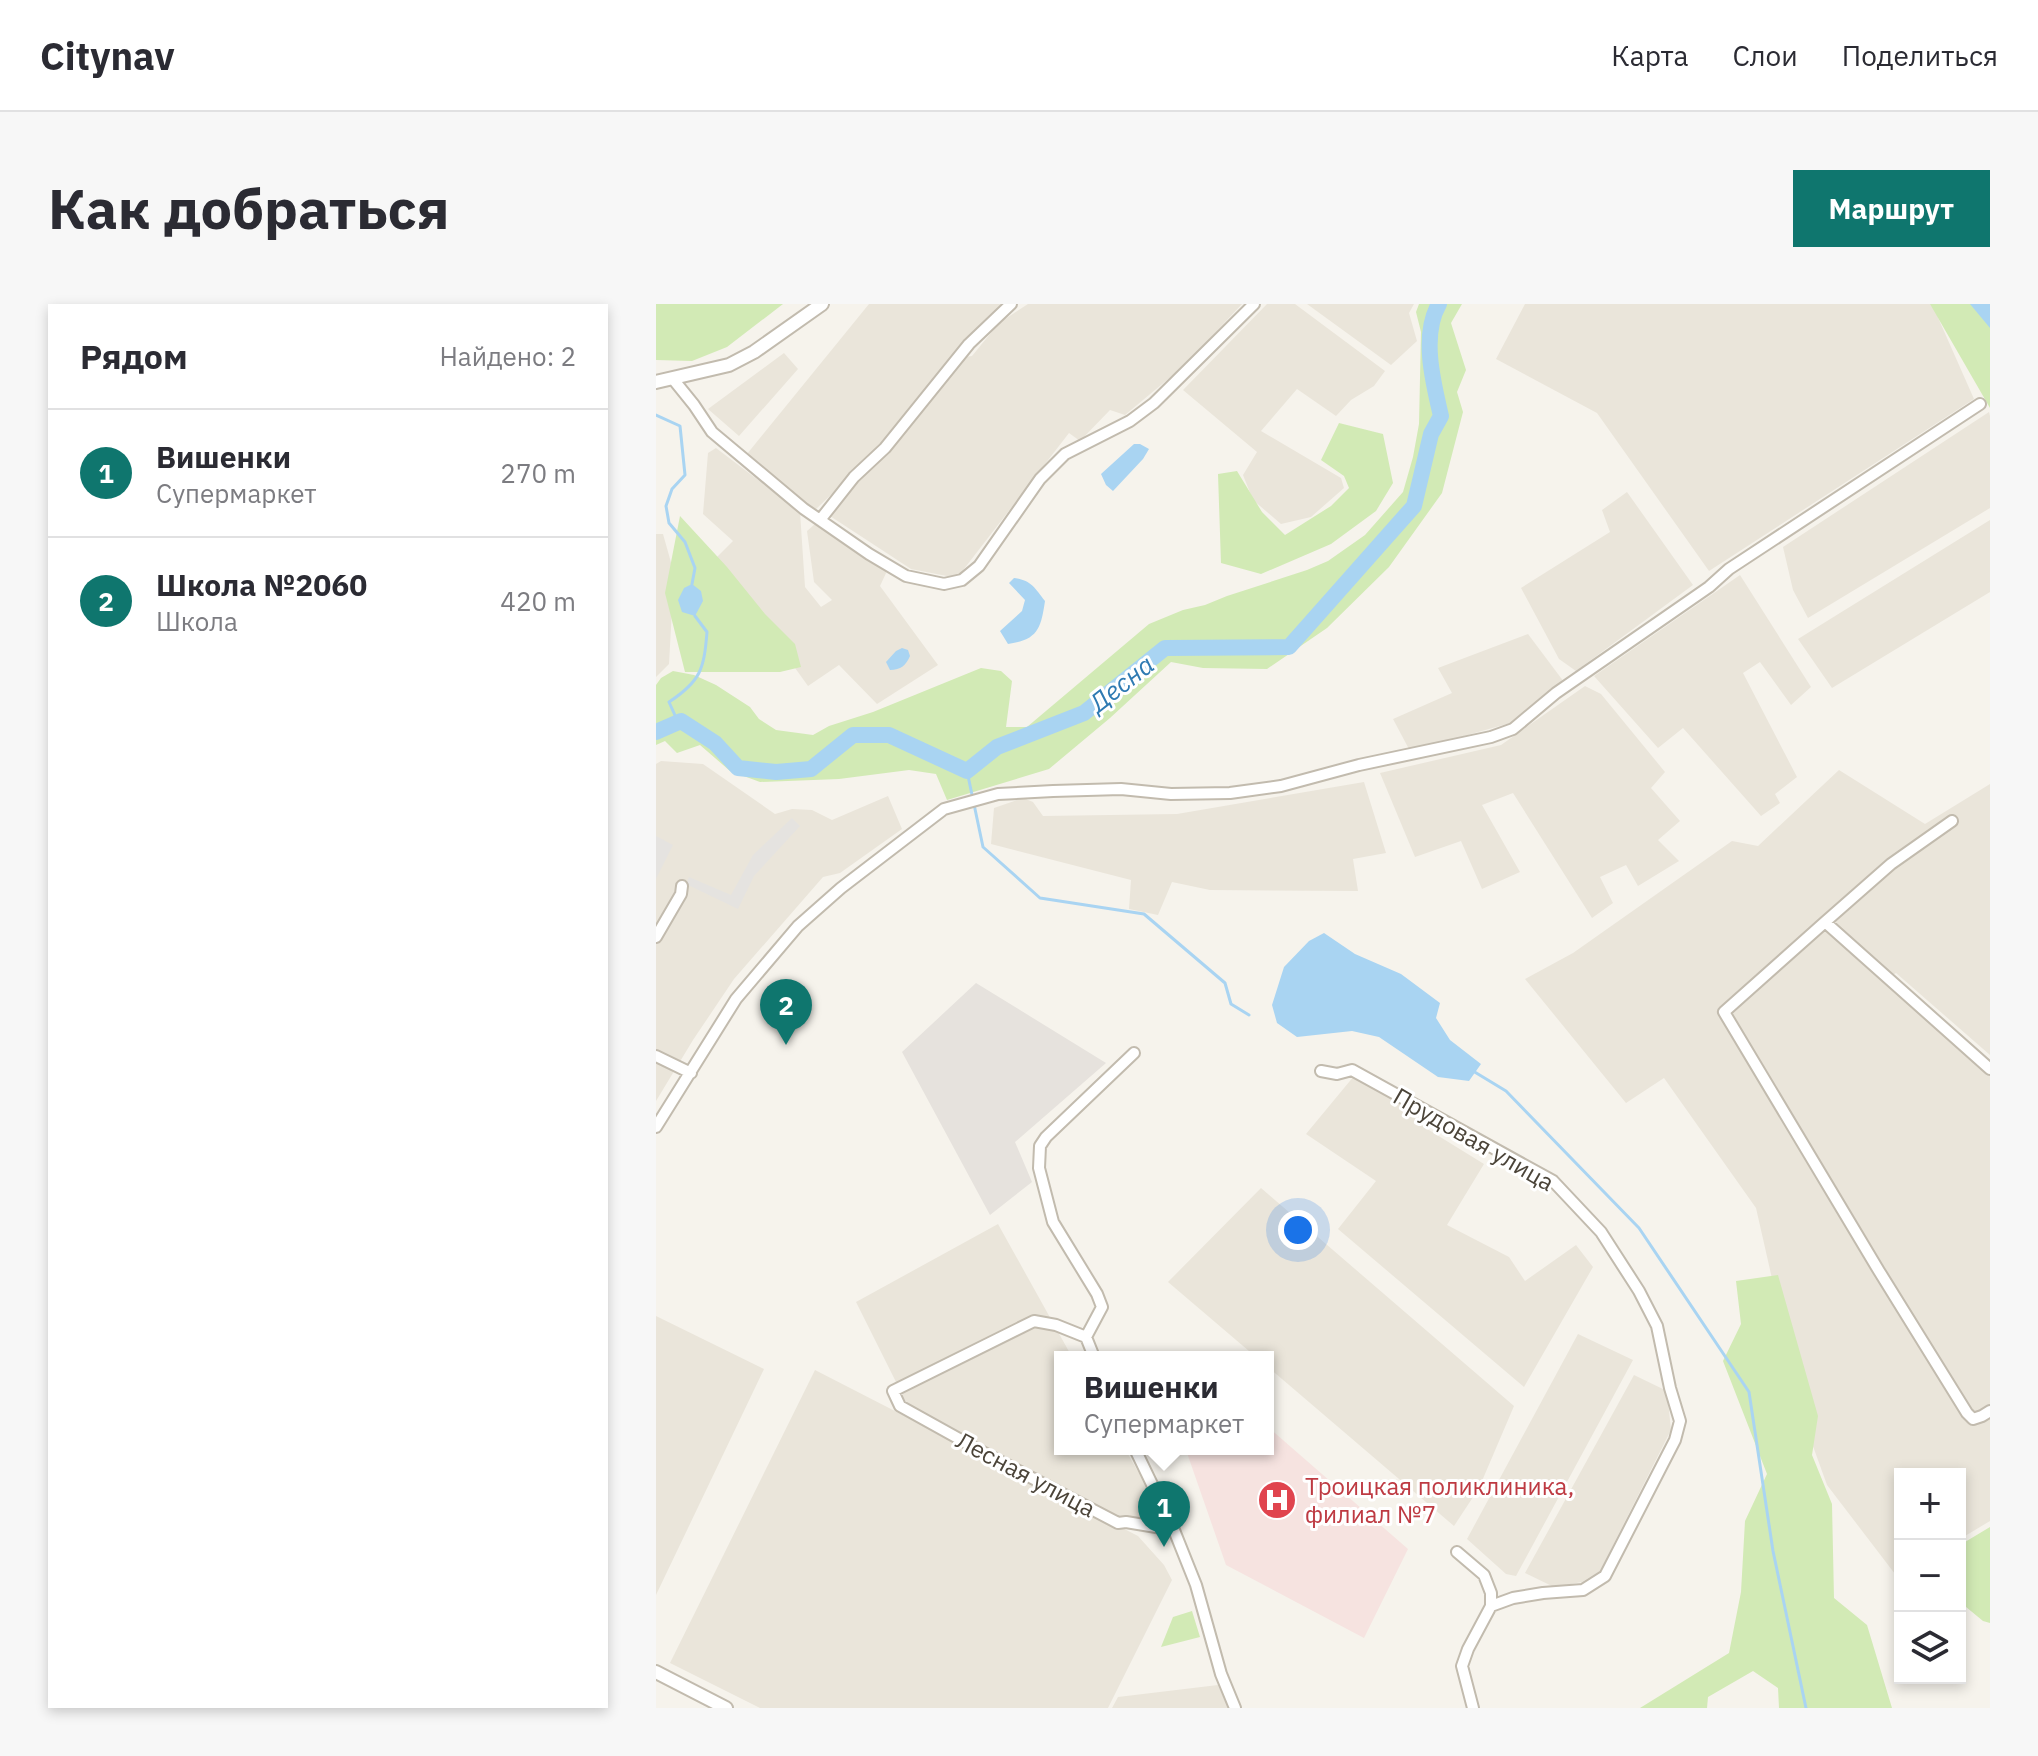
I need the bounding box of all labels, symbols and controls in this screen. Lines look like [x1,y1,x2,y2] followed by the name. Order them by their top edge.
[40,31,175,80] text: Citynav
[1611,37,1688,74] text: Карта
[1732,37,1798,74] text: Слои
[1842,37,1998,74] text: Поделиться
[1793,170,1990,247] button: Маршрут
[48,172,449,244] text: Как добраться
[80,334,188,378] text: Рядом
[439,339,576,373] text: Найдено: 2
[156,437,291,476] text: Вишенки
[98,456,114,490] text: 1
[500,456,576,490] text: 270 m
[156,476,317,510] text: Супермаркет
[156,565,367,604] text: Школа №2060
[98,584,114,618] text: 2
[500,584,576,618] text: 420 m
[156,604,238,638] text: Школа
[1080,647,1160,720] water label: Десна
[760,979,812,1045] pin: 2
[1388,1080,1560,1198] street label: Прудовая улица
[1278,1210,1318,1250] your location
[1054,1351,1274,1455] popup
[1084,1367,1219,1406] text: Вишенки
[1084,1406,1244,1440] text: Супермаркет
[951,1424,1101,1524] street label: Лесная улица
[1894,1468,1966,1684] map controls
[1894,1468,1966,1540] button: +
[1305,1470,1574,1530] place label: Троицкая поликлиника, филиал №7
[1256,1479,1298,1521] hospital icon: Троицкая поликлиника, филиал №7
[1138,1481,1190,1547] pin: 1
[1894,1540,1966,1612] button: −
[1894,1612,1966,1684] button: layers

